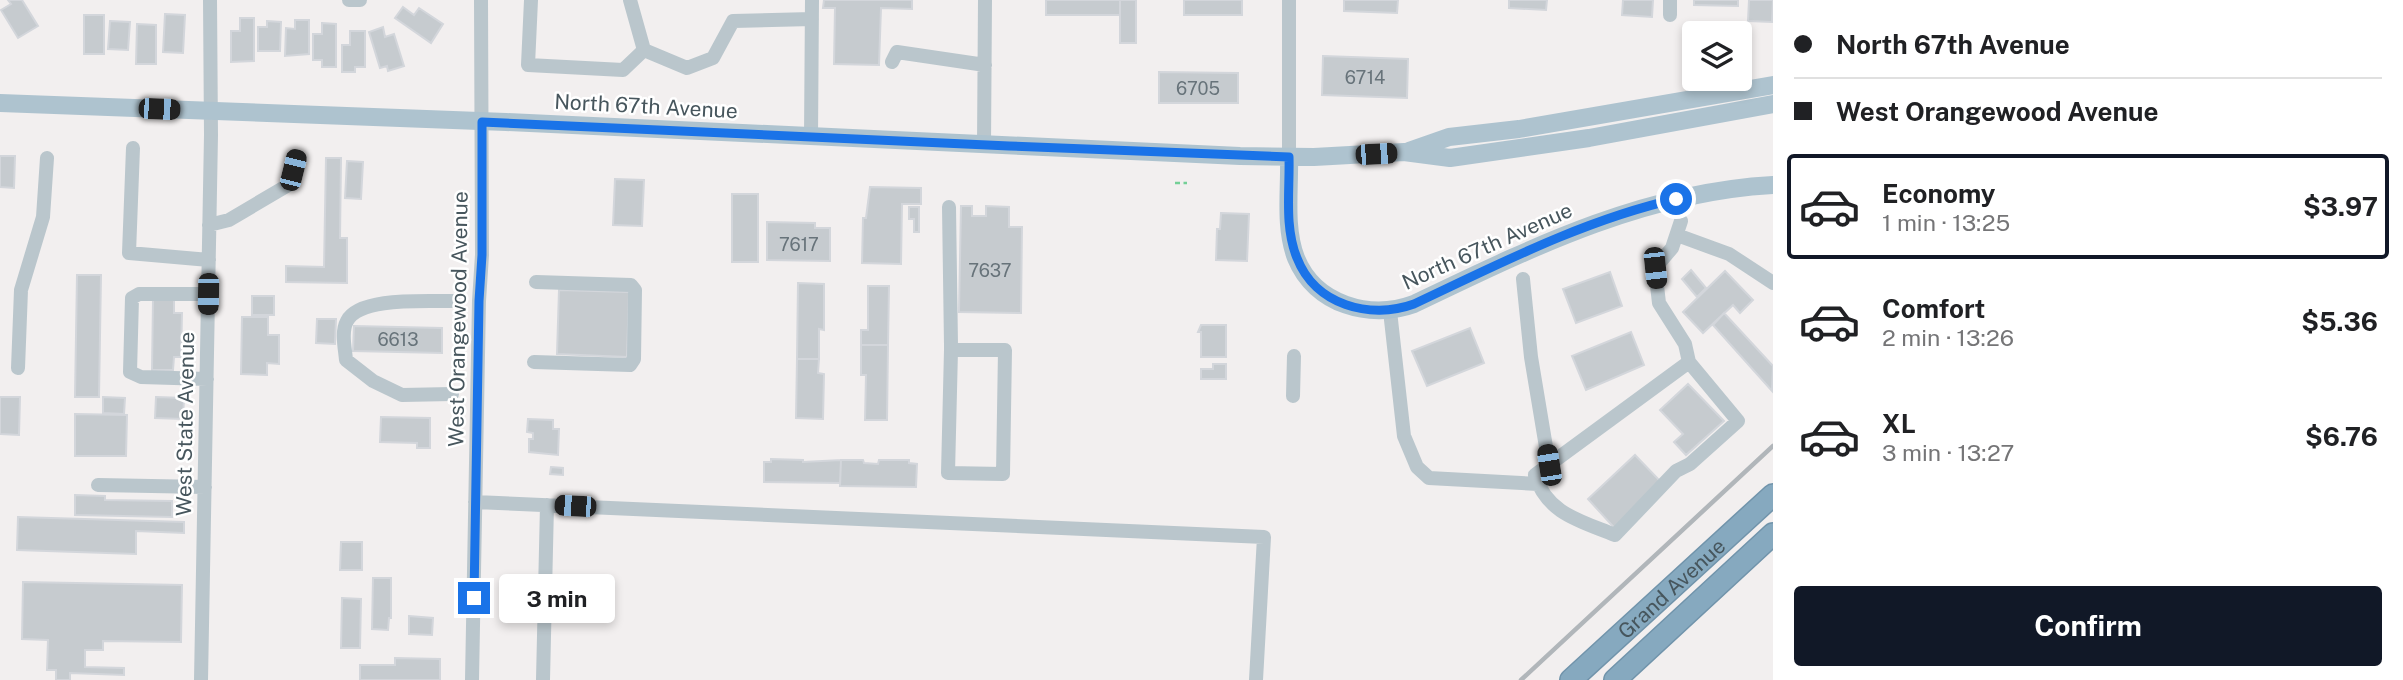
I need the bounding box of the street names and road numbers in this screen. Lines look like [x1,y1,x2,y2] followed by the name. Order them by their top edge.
[554,89,738,123] street label: North 67th Avenue
[443,191,473,447] street label: West Orangewood Avenue
[1398,197,1576,295] street label: North 67th Avenue
[171,332,199,516] street label: West State Avenue
[1612,533,1730,644] street label: Grand Avenue

